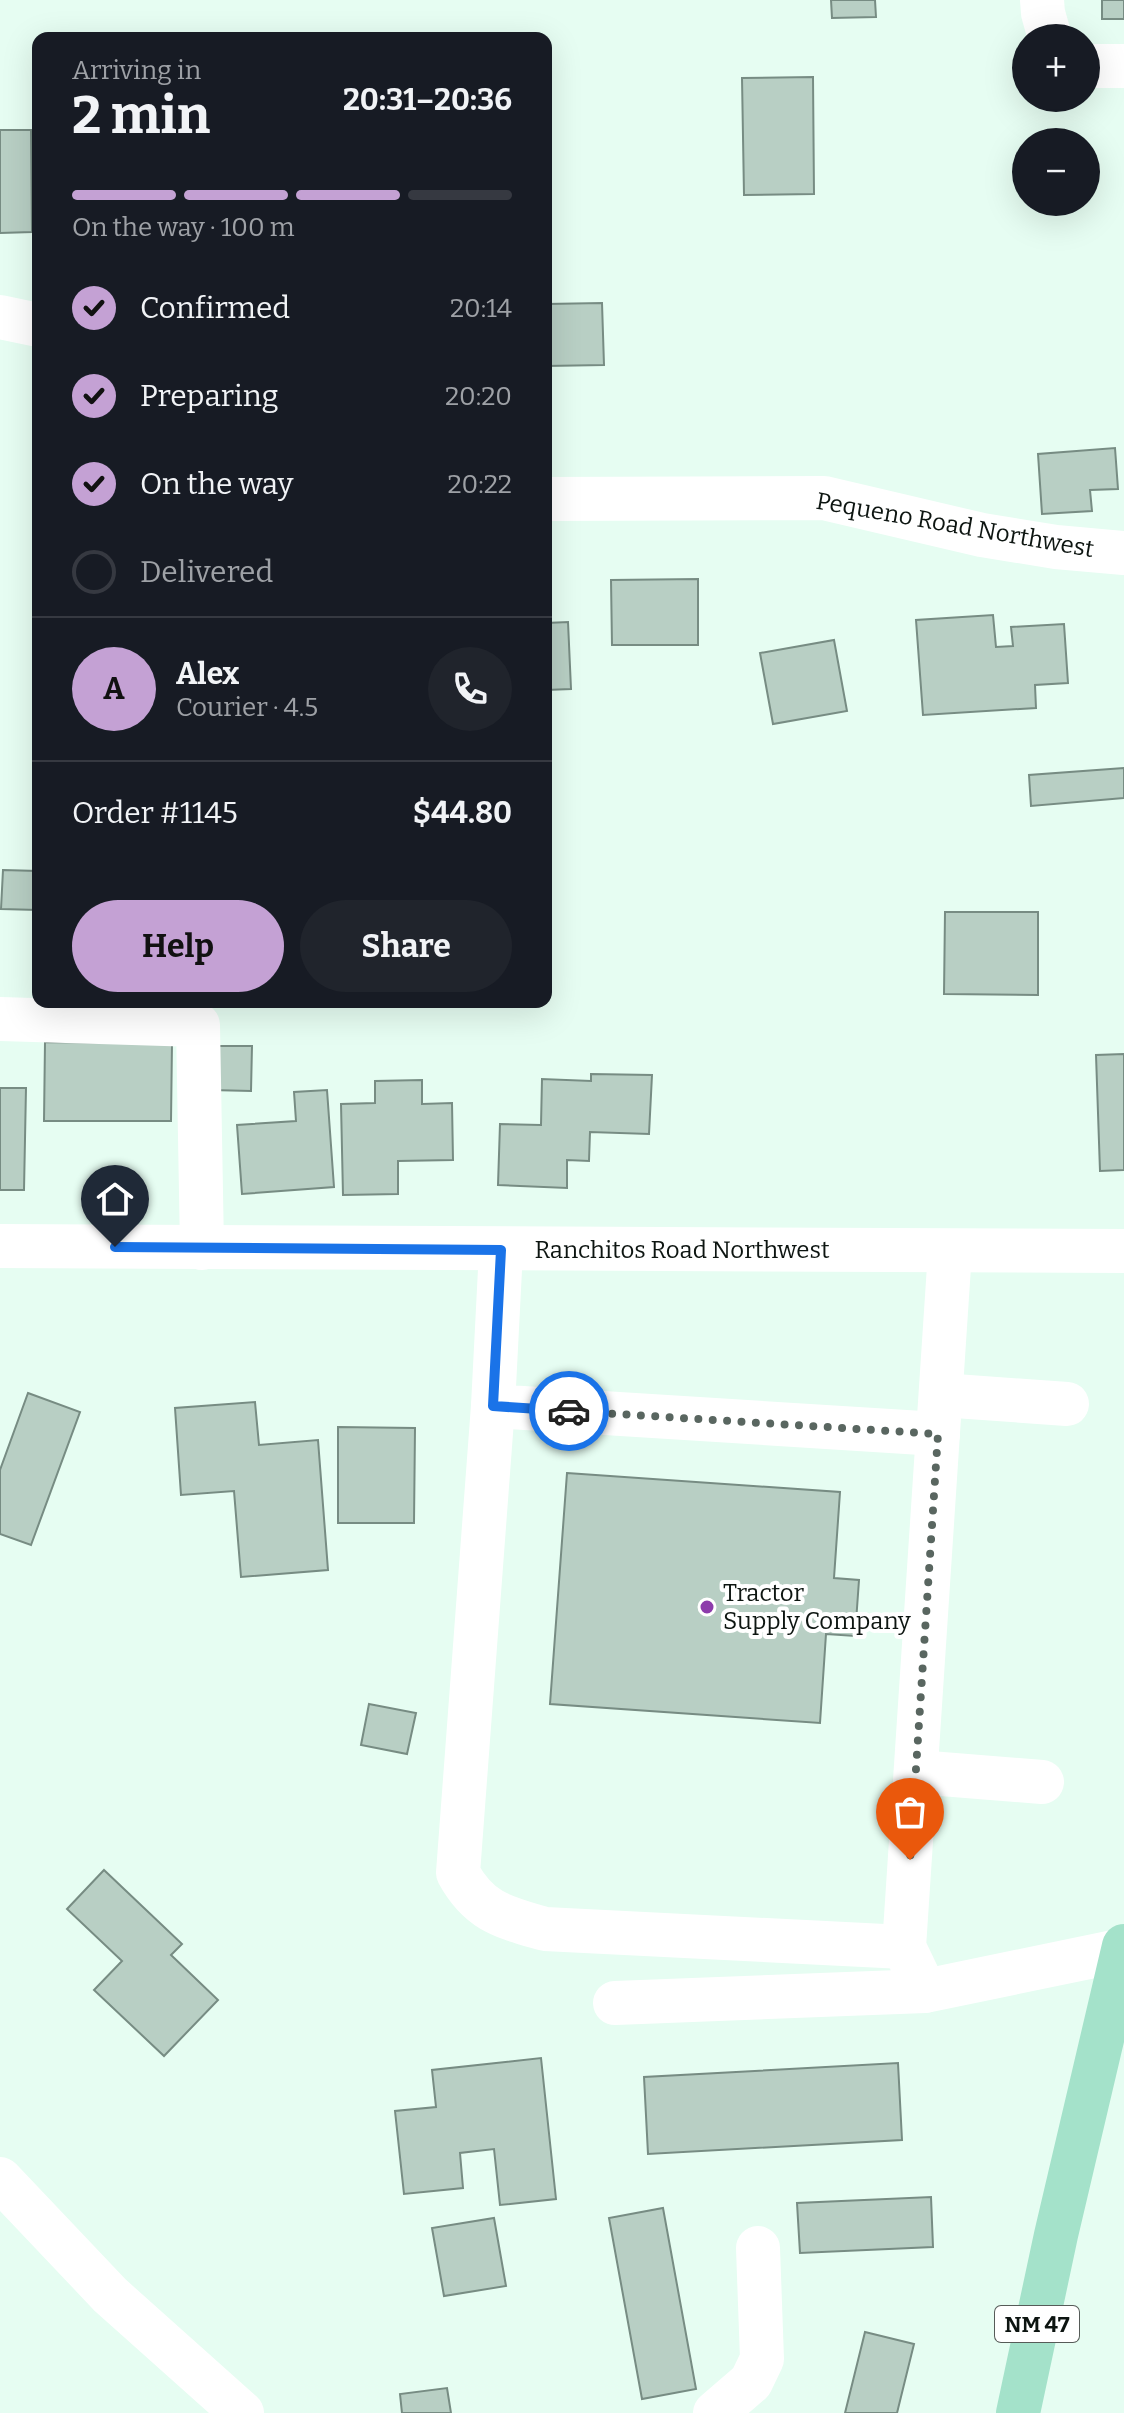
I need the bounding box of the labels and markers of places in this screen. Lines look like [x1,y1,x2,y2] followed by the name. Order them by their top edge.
[81,1165,149,1247] pin
[723,1579,911,1635] place label: Tractor Supply Company
[698,1598,716,1616] marker: Tractor Supply Company
[876,1778,944,1860] pin

